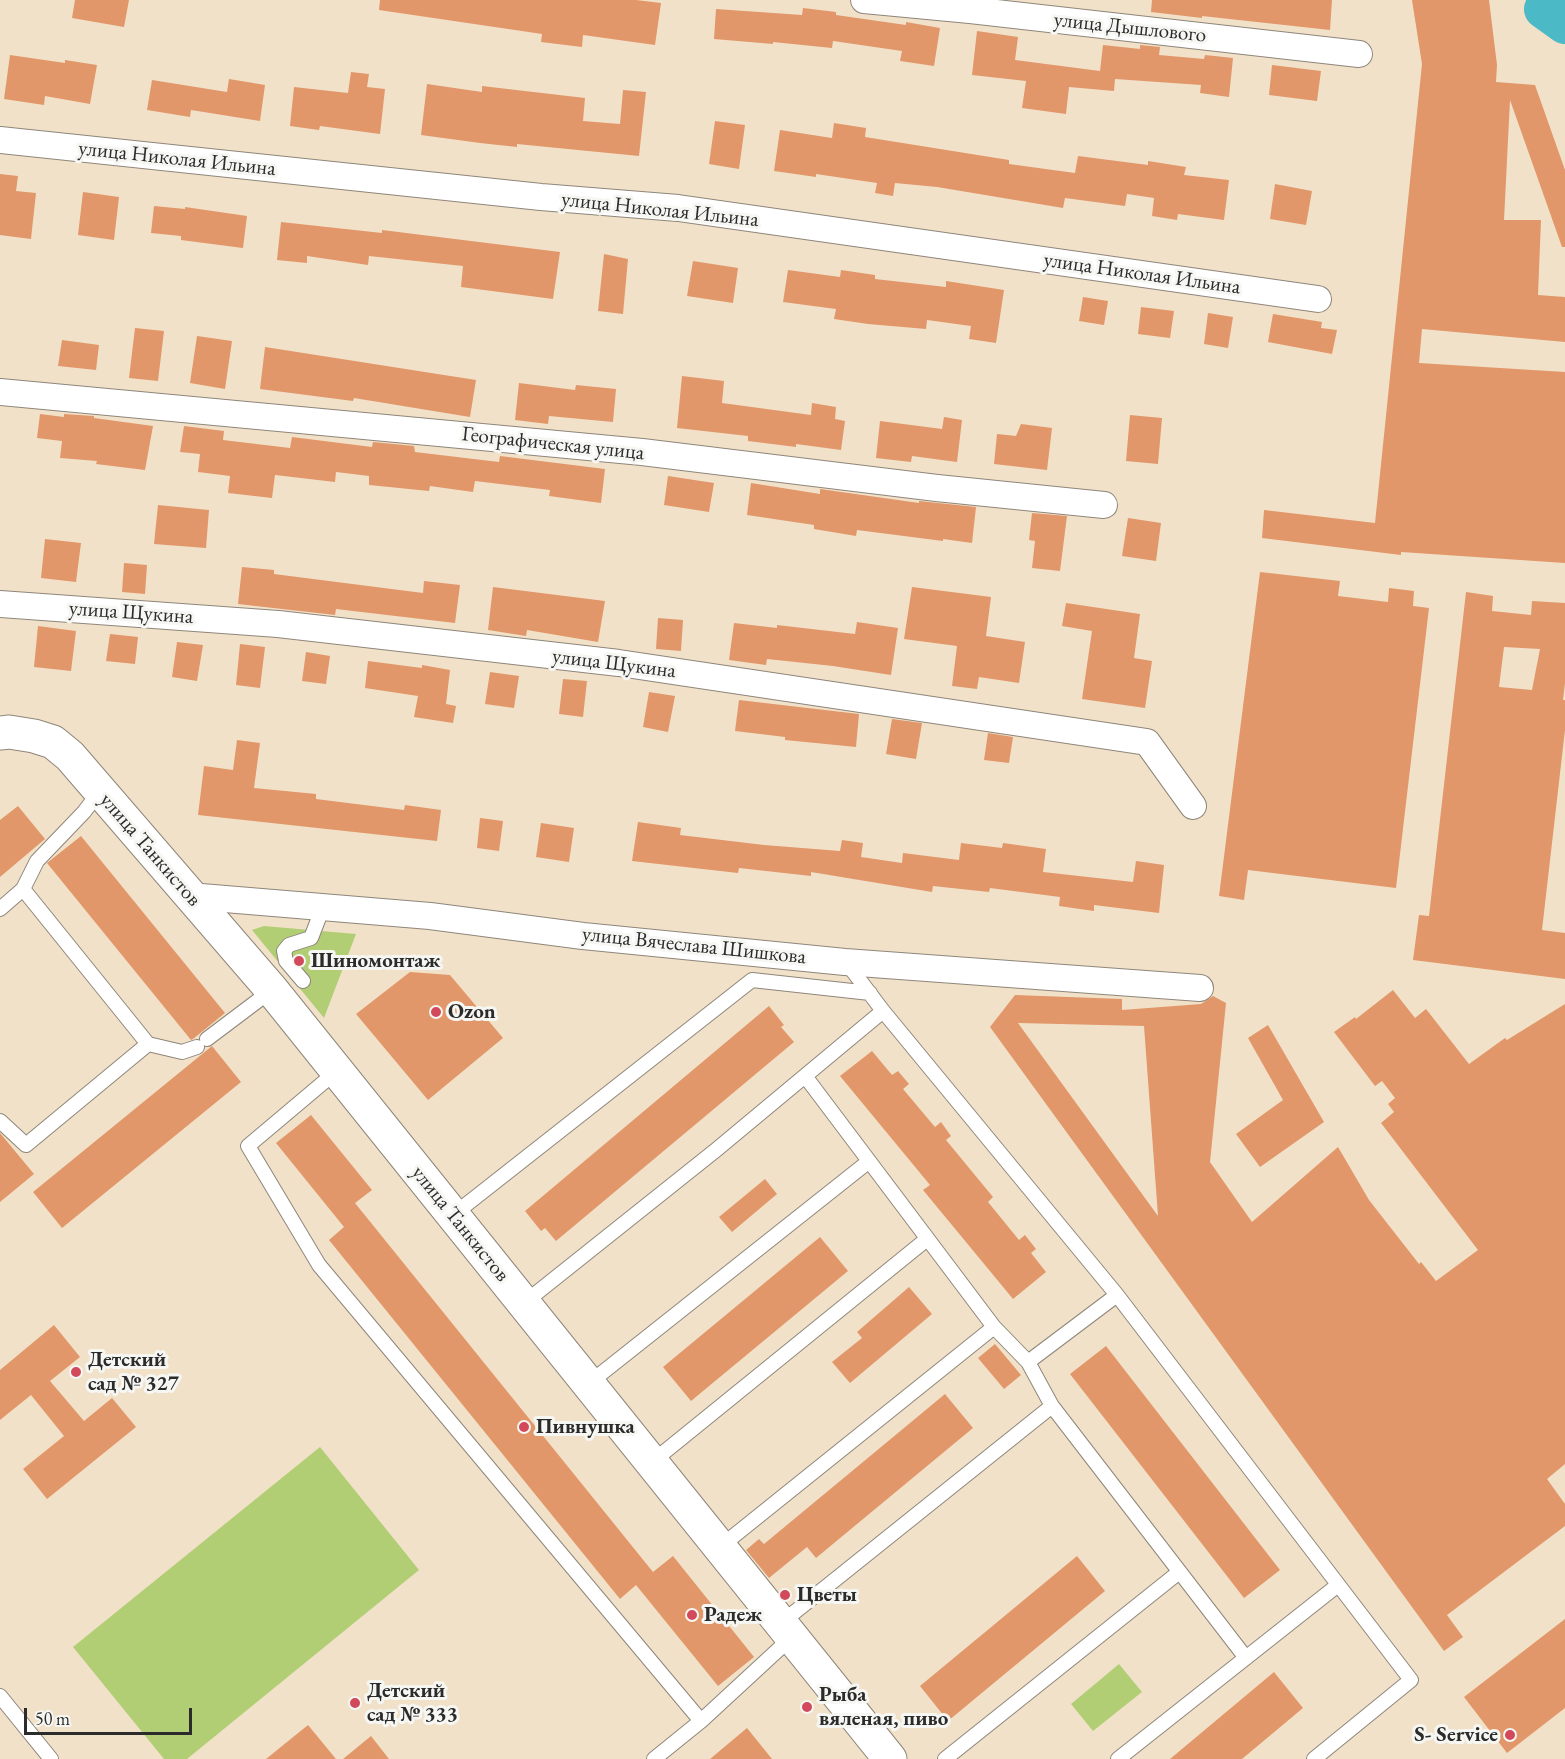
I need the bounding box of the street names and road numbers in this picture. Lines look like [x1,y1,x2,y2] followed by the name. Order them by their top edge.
[1053,7,1207,49] street label: улица Дышлового
[77,136,277,182] street label: улица Николая Ильина
[560,187,760,233] street label: улица Николая Ильина
[1042,248,1242,300] street label: улица Николая Ильина
[461,422,645,466] street label: Географическая улица
[68,596,194,630] street label: улица Щукина
[551,644,677,684] street label: улица Щукина
[94,788,206,912] street label: улица Танкистов
[581,922,807,970] street label: улица Вячеслава Шишкова
[406,1161,514,1287] street label: улица Танкистов

